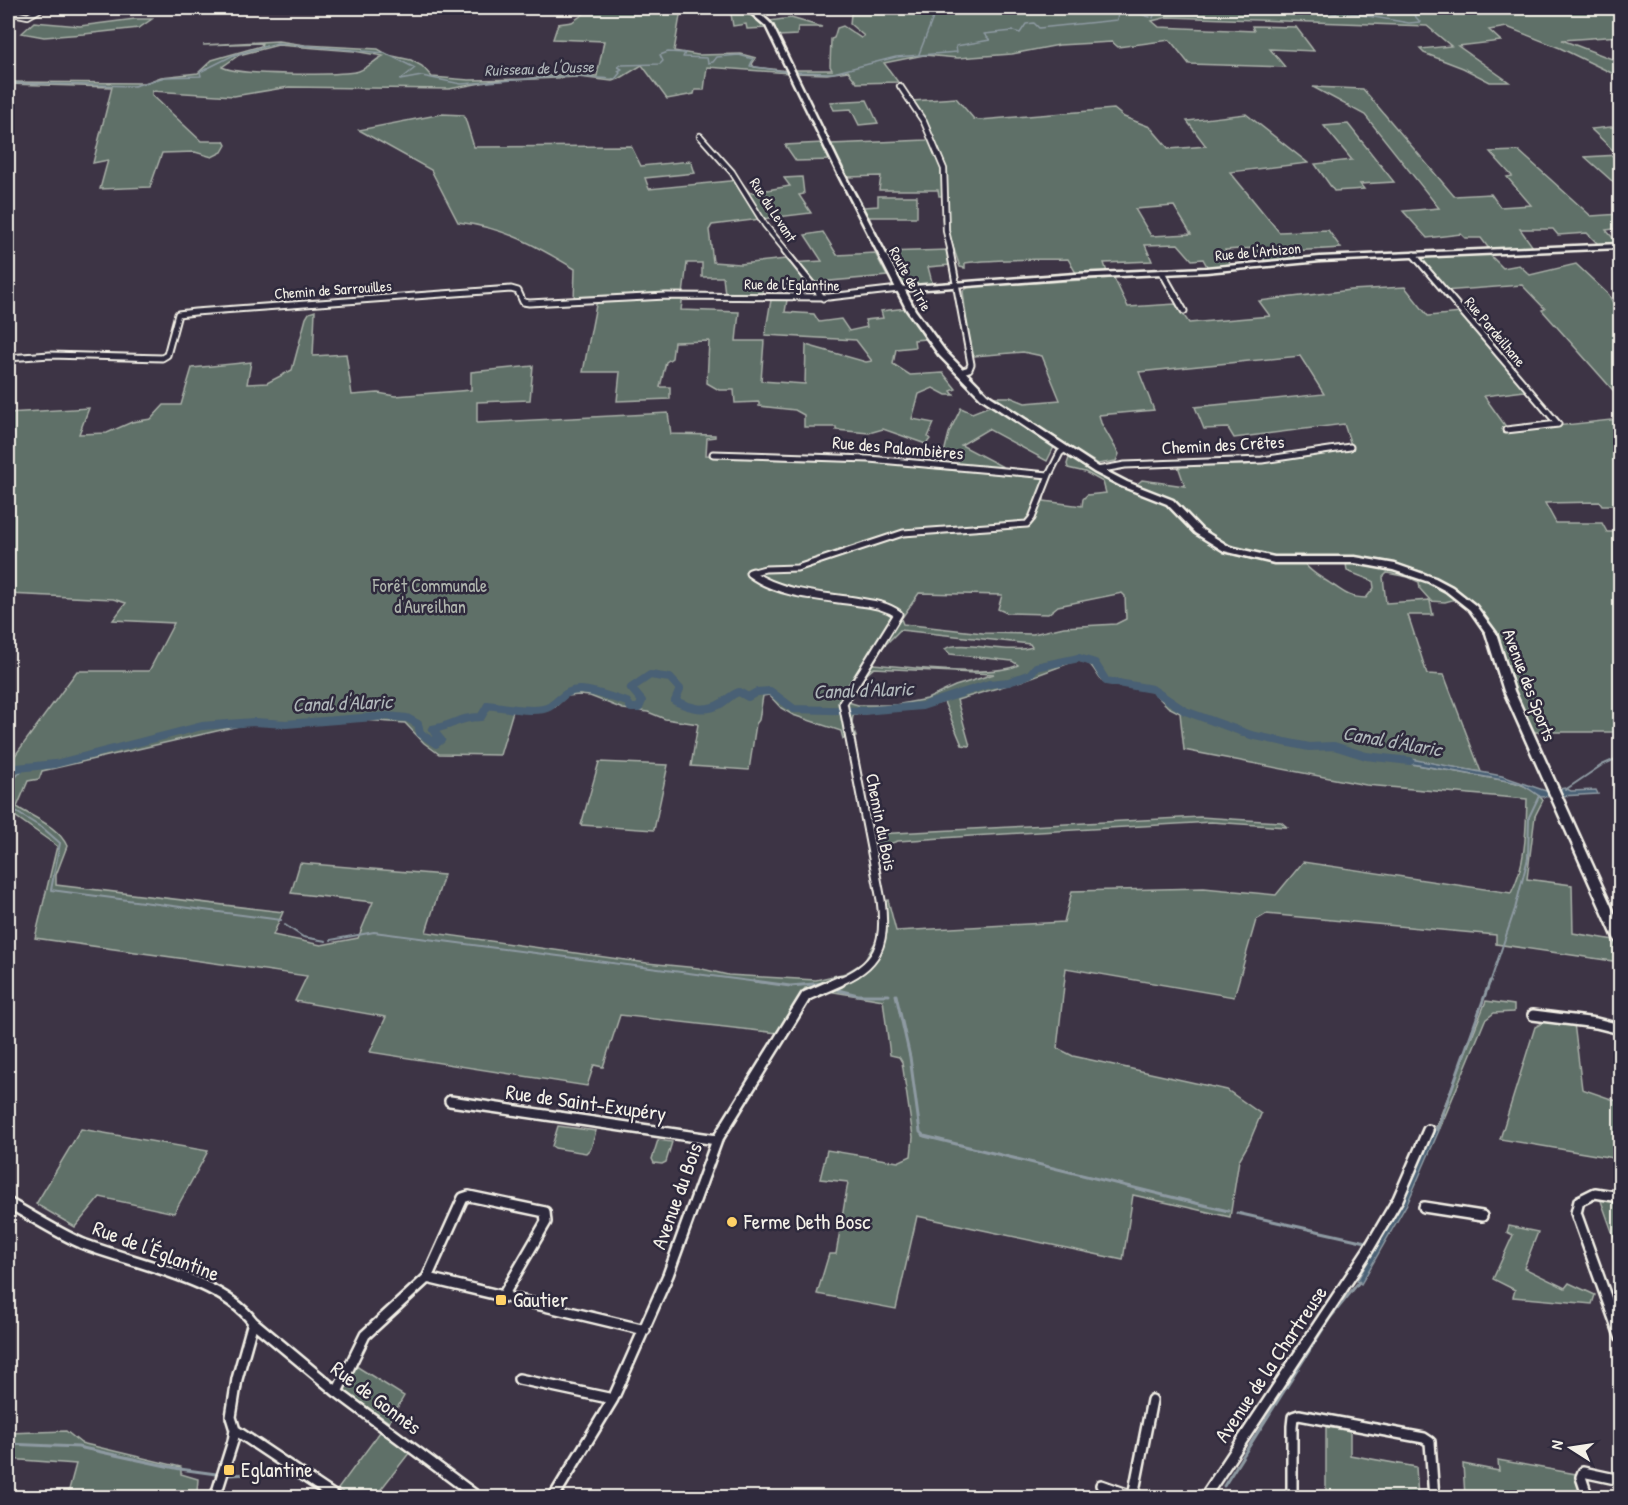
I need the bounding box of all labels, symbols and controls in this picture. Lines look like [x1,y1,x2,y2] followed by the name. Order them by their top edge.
[484,55,595,81] water label: Ruisseau de l'Ousse
[745,173,803,247] street label: Rue du Levant
[1214,237,1302,266] street label: Rue de l'Arbizon
[884,243,937,315] street label: Route de Trie
[744,273,840,296] street label: Rue de l'Eglantine
[274,275,393,304] street label: Chemin de Sarrouilles
[1460,292,1531,371] street label: Rue Pardeilhane
[831,429,965,466] street label: Rue des Palombières
[1161,429,1285,460] street label: Chemin des Crêtes
[372,573,487,619] park label: Forêt Communale d'Aureilhan
[1497,625,1562,745] street label: Avenue des Sports
[813,674,915,705] water label: Canal d'Alaric
[292,687,394,718] water label: Canal d'Alaric
[1341,719,1446,763] water label: Canal d'Alaric
[860,771,903,873] street label: Chemin du Bois
[504,1077,668,1128] street label: Rue de Saint-Exupéry
[644,1139,709,1253] street label: Avenue du Bois
[743,1207,871,1236] place label: Ferme Deth Bosc
[89,1213,224,1288] street label: Rue de l'Églantine
[725,1215,739,1229] marker: Ferme Deth Bosc
[1207,1280,1334,1448] street label: Avenue de la Chartreuse
[513,1285,568,1314] place label: Gautier
[494,1293,508,1307] marker: Gautier
[325,1354,428,1441] street label: Rue de Gonnès
[1541,1418,1601,1478] north arrow
[1545,1438,1568,1451] text: N
[241,1455,313,1484] place label: Eglantine
[222,1463,236,1477] marker: Eglantine

